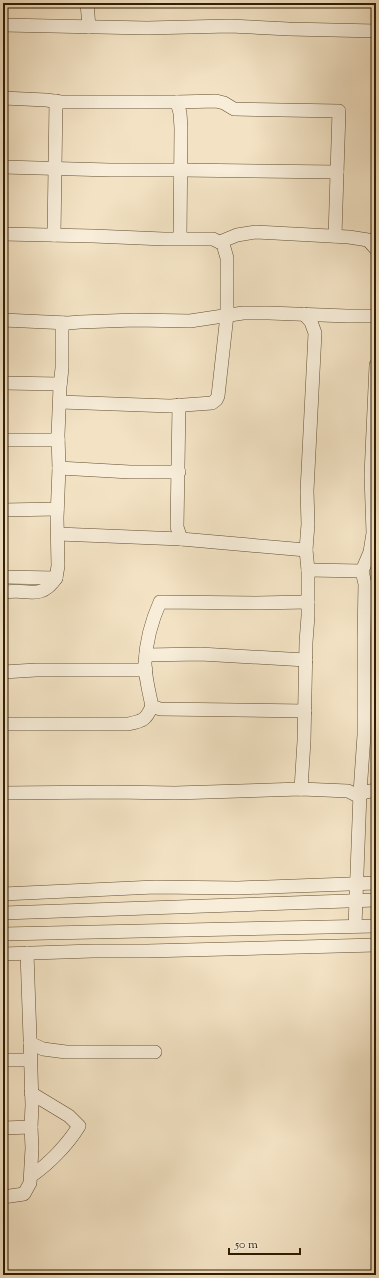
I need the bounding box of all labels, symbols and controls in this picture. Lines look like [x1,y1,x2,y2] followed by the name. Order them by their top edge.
[229,1230,300,1256] scale bar
[234,1236,258,1254] text: 50 m

